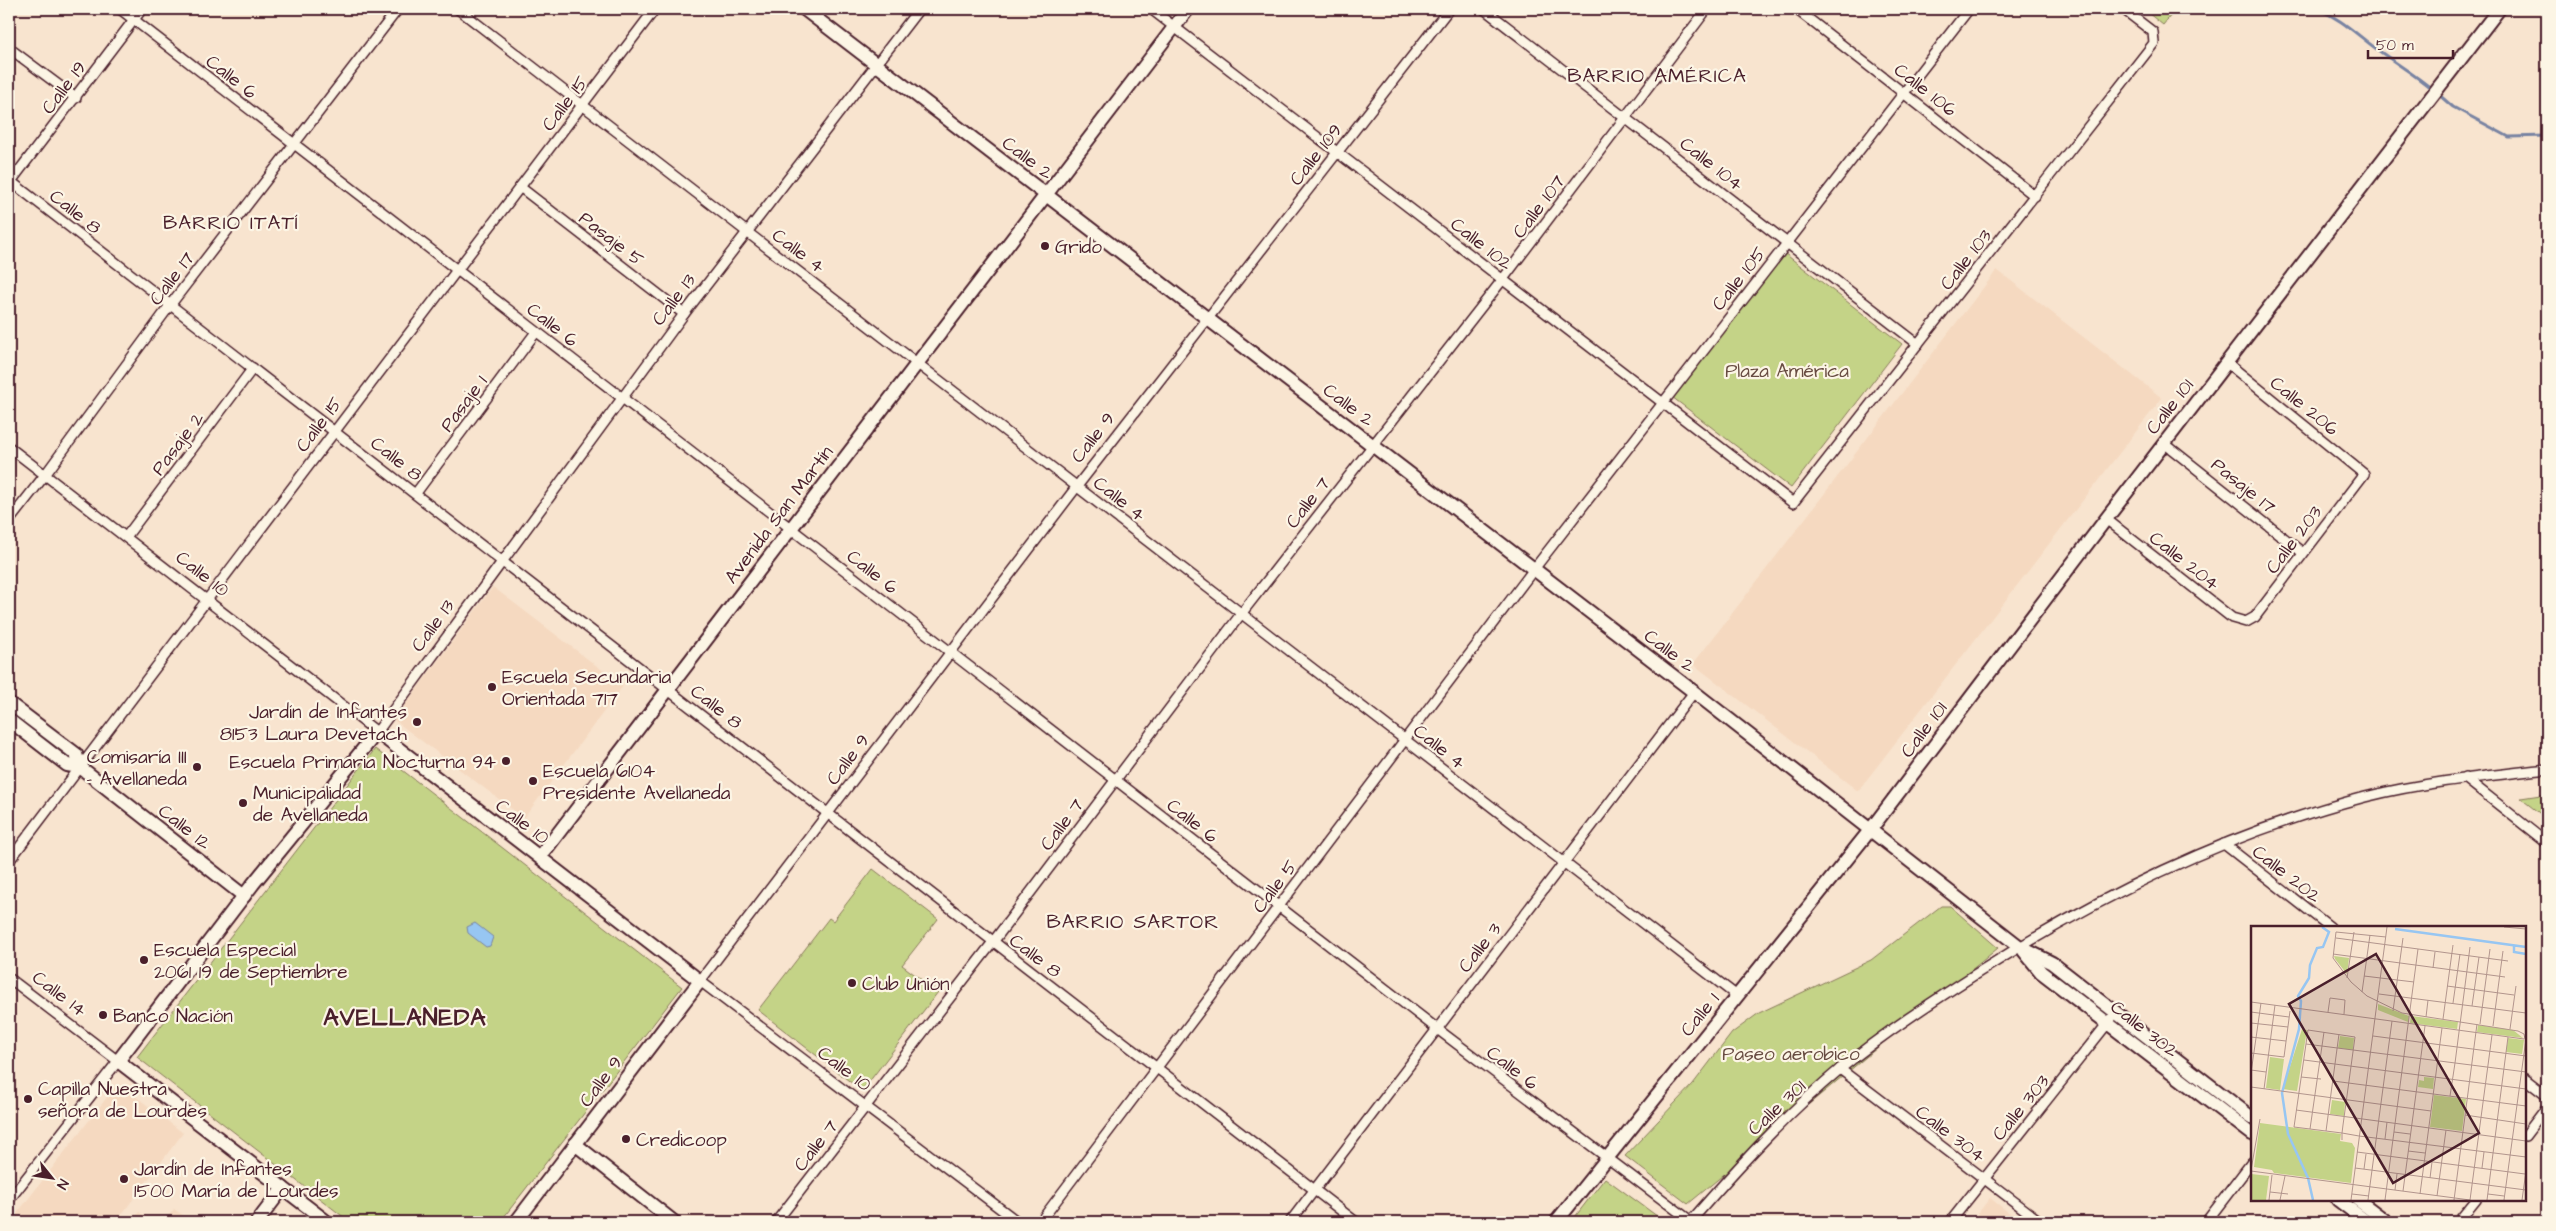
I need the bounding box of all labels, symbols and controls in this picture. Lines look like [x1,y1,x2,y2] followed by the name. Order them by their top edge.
[2368,28,2454,60] scale bar
[2376,35,2414,56] text: 50 m
[200,48,263,106] street label: Calle 6
[35,56,93,120] street label: Calle 19
[1888,57,1962,123] street label: Calle 106
[1567,62,1747,90] district label: BARRIO AMÉRICA
[535,70,595,137] street label: Calle 15
[1283,118,1349,192] street label: Calle 109
[996,130,1058,186] street label: Calle 2
[1673,131,1749,198] street label: Calle 104
[1506,169,1572,244] street label: Calle 107
[43,183,107,241] street label: Calle 8
[573,205,650,273] street label: Pasaje 5
[163,209,299,237] district label: BARRIO ITATÍ
[1444,211,1518,277] street label: Calle 102
[766,222,830,280] street label: Calle 4
[1934,223,1999,296] street label: Calle 103
[1055,234,1102,261] place label: Grido
[1039,240,1051,252] marker: Grido
[1705,241,1773,317] street label: Calle 105
[143,246,202,311] street label: Calle 17
[646,268,703,332] street label: Calle 13
[521,296,584,354] street label: Calle 6
[1725,358,1849,385] park label: Plaza América
[434,369,495,438] street label: Pasaje 1
[2264,370,2344,442] street label: Calle 206
[2140,373,2201,440] street label: Calle 101
[1317,377,1379,433] street label: Calle 2
[289,391,349,458] street label: Calle 15
[145,406,211,481] street label: Pasaje 2
[1065,407,1122,469] street label: Calle 9
[364,430,428,488] street label: Calle 8
[718,440,840,590] street label: Avenida San Martín
[2205,452,2281,521] street label: Pasaje 17
[1087,470,1151,528] street label: Calle 4
[1279,471,1337,534] street label: Calle 7
[2259,500,2329,580] street label: Calle 203
[2143,525,2225,597] street label: Calle 204
[841,543,904,601] street label: Calle 6
[170,545,235,604] street label: Calle 10
[405,594,462,658] street label: Calle 13
[1638,623,1700,679] street label: Calle 2
[502,664,671,713] place label: Escuela Secundaria Orientada 717
[684,678,748,736] street label: Calle 8
[486,681,498,693] marker: Escuela Secundaria Orientada 717
[1894,696,1955,764] street label: Calle 101
[220,699,408,748] place label: Jardín de Infantes 8153 Laura Devetach
[411,716,423,728] marker: Jardín de Infantes 8153 Laura Devetach
[1407,718,1471,776] street label: Calle 4
[820,729,876,791] street label: Calle 9
[86,744,187,793] place label: Comisaría III - Avellaneda
[229,749,496,776] place label: Escuela Primaria Nocturna 94
[500,755,512,767] marker: Escuela Primaria Nocturna 94
[543,758,731,807] place label: Escuela 6104 Presidente Avellaneda
[191,761,203,773] marker: Comisaría III - Avellaneda
[527,775,539,787] marker: Escuela 6104 Presidente Avellaneda
[253,780,368,829] place label: Municipalidad de Avellaneda
[1161,792,1224,850] street label: Calle 6
[489,793,555,851] street label: Calle 10
[1034,793,1091,856] street label: Calle 7
[237,797,249,809] marker: Municipalidad de Avellaneda
[152,798,216,856] street label: Calle 12
[2246,839,2326,910] street label: Calle 202
[1246,854,1304,919] street label: Calle 5
[1046,908,1220,936] district label: BARRIO SARTOR
[1452,917,1508,979] street label: Calle 3
[2251,926,2526,1201] inset map
[1003,928,1067,985] street label: Calle 8
[154,937,347,986] place label: Escuela Especial 2061 19 de Septiembre
[138,954,150,966] marker: Escuela Especial 2061 19 de Septiembre
[26,965,92,1024] street label: Calle 14
[862,971,950,998] place label: Club Unión
[846,977,858,989] marker: Club Unión
[1674,987,1727,1043] street label: Calle 1
[2104,994,2184,1064] street label: Calle 302
[323,1001,487,1035] district label: AVELLANEDA
[113,1003,233,1030] place label: Banco Nación
[97,1009,109,1021] marker: Banco Nación
[811,1040,877,1098] street label: Calle 10
[1480,1040,1544,1097] street label: Calle 6
[1722,1041,1860,1068] park label: Paseo aerobico
[573,1051,629,1113] street label: Calle 9
[1986,1069,2057,1147] street label: Calle 303
[1742,1074,1813,1142] street label: Calle 301
[38,1076,207,1125] place label: Capilla Nuestra señora de Lourdes
[22,1093,34,1105] marker: Capilla Nuestra señora de Lourdes
[1909,1099,1991,1170] street label: Calle 304
[787,1114,845,1177] street label: Calle 7
[636,1127,727,1154] place label: Credicoop
[620,1133,632,1145] marker: Credicoop
[28,1154,78,1204] north arrow
[134,1156,339,1205] place label: Jardín de Infantes 1500 María de Lourdes
[118,1173,130,1185] marker: Jardín de Infantes 1500 María de Lourdes
[51,1175,73,1193] text: N

